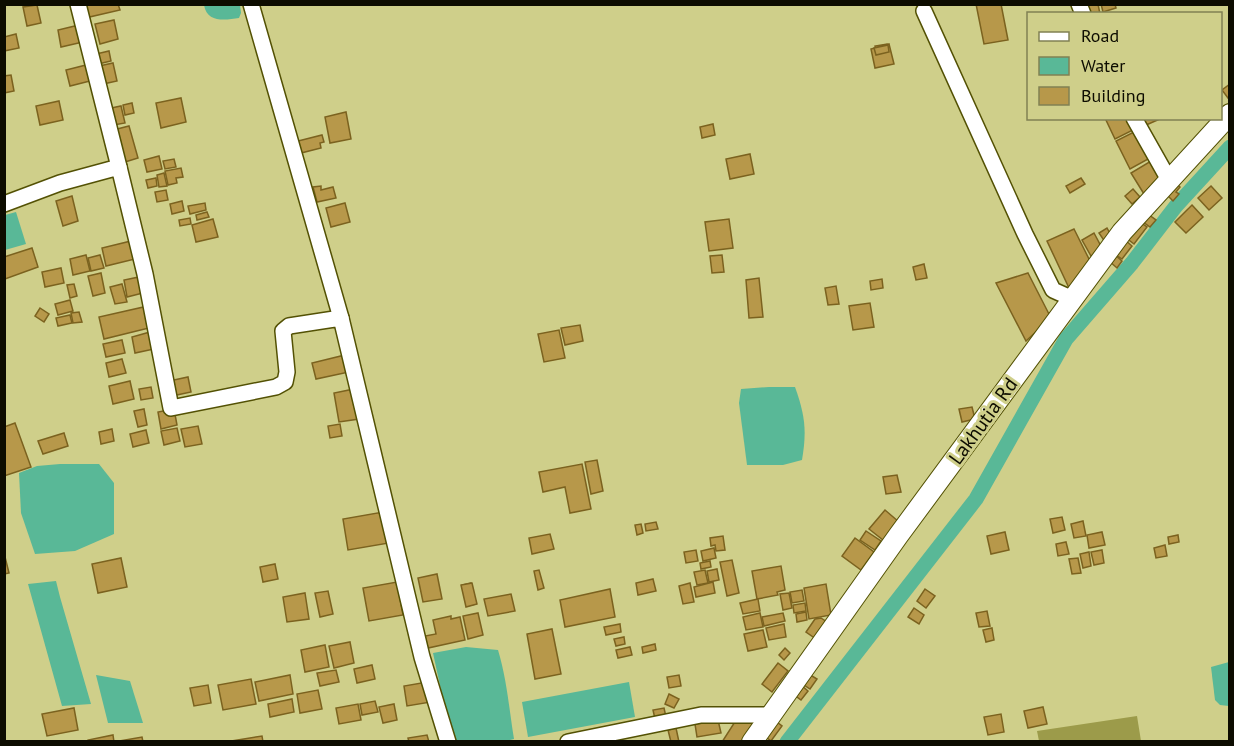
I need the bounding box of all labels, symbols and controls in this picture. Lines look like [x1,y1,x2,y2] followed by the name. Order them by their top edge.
[1027,12,1222,120] legend
[1081,24,1119,47] text: Road
[1081,54,1125,77] text: Water
[1081,84,1145,107] text: Building
[943,372,1023,470] street label: Lakhutia Rd

